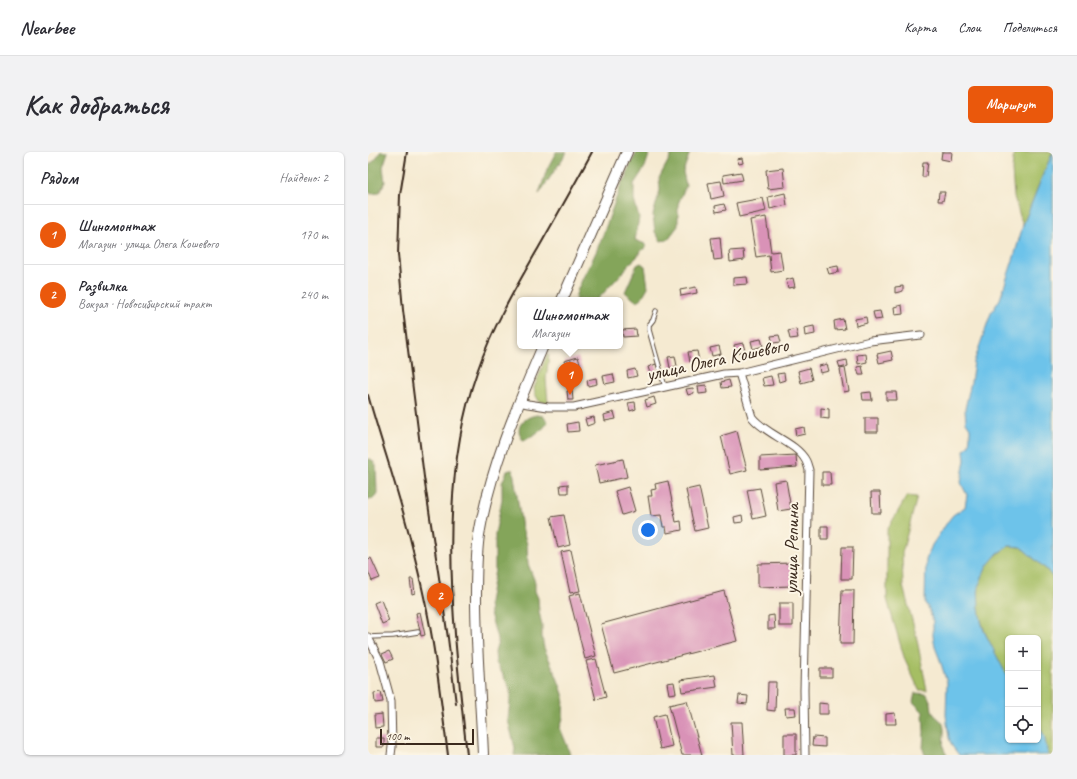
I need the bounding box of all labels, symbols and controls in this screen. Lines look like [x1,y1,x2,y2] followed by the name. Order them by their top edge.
[20,16,74,40] text: Nearbee
[904,19,936,36] text: Карта
[958,19,981,36] text: Слои
[1003,19,1057,36] text: Поделиться
[968,86,1053,123] button: Маршрут
[24,87,169,122] text: Как добраться
[40,168,78,189] text: Рядом
[280,170,328,186] text: Найдено: 2
[78,217,155,236] text: Шиномонтаж
[50,227,56,243] text: 1
[300,227,328,243] text: 170 m
[78,236,219,252] text: Магазин · улица Олега Кошевого
[78,277,127,296] text: Развилка
[50,287,56,303] text: 2
[300,287,328,303] text: 240 m
[78,296,211,312] text: Вокзал · Новосибирский тракт
[517,297,623,349] popup
[532,306,608,325] text: Шиномонтаж
[532,325,570,341] text: Магазин
[643,332,791,387] street label: улица Олега Кошевого
[557,362,583,395] pin: 1
[778,501,805,596] street label: улица Репина
[638,520,658,540] your location
[427,583,453,616] pin: 2
[1005,635,1041,743] map controls
[1005,635,1041,671] button: +
[1005,671,1041,707] button: −
[1005,707,1041,743] button: locate
[380,727,474,746] scale bar
[386,729,410,743] text: 100 m

